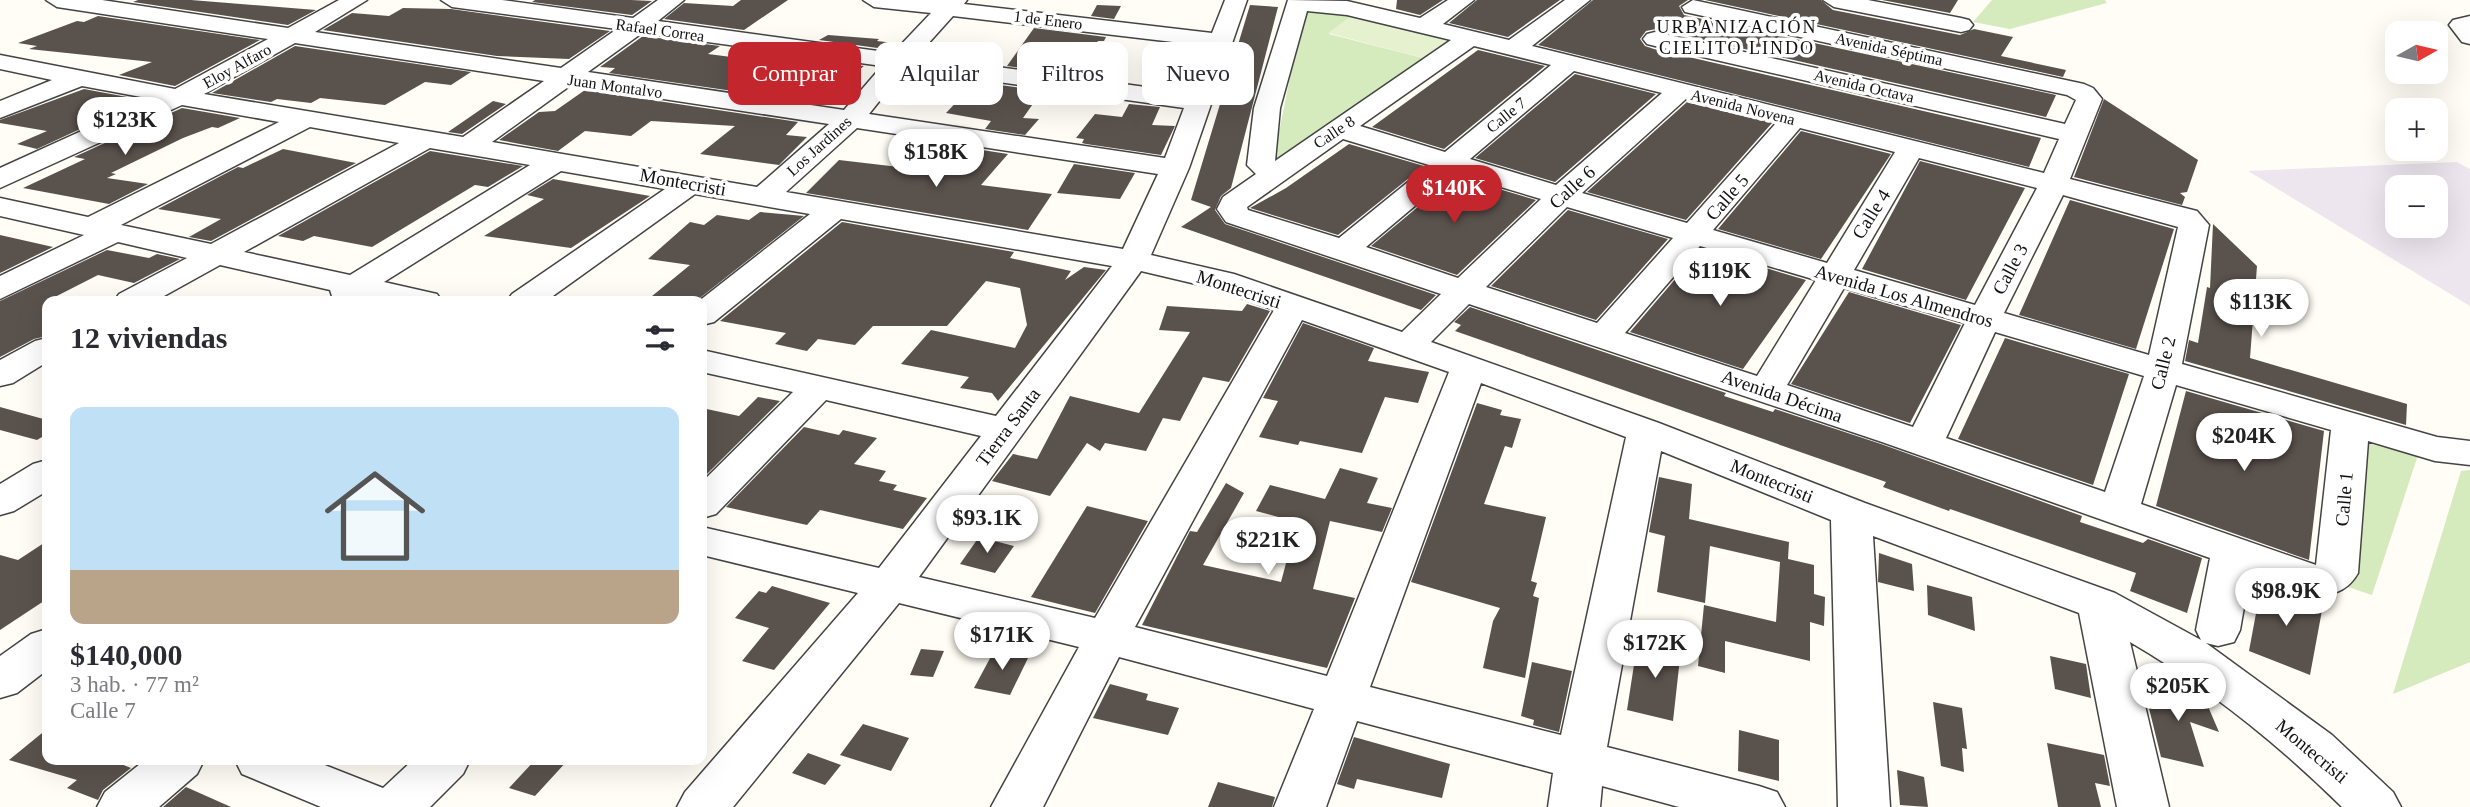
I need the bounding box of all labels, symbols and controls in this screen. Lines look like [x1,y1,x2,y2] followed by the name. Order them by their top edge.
[1013,7,1083,33] street label: 1 de Enero
[615,15,705,45] street label: Rafael Correa
[1657,16,1818,58] district label: URBANIZACIÓN CIELITO LINDO
[2385,21,2448,84] north arrow
[2385,21,2448,238] map controls
[1833,29,1944,70] street label: Avenida Séptima
[200,40,274,93] street label: Eloy Alfaro
[728,42,861,105] chip: Comprar
[875,42,1003,105] chip: Alquilar
[1017,42,1128,105] chip: Filtros
[1142,42,1254,105] chip: Nuevo
[1812,66,1916,106] street label: Avenida Octava
[567,71,663,101] street label: Juan Montalvo
[1689,86,1797,128] street label: Avenida Novena
[1483,94,1529,136] street label: Calle 7
[76,97,174,157] pin: $123K
[2385,98,2448,161] button: +
[93,107,157,132] text: $123K
[1310,112,1358,152] street label: Calle 8
[783,113,855,179] street label: Los Jardines
[887,130,985,189] pin: $158K
[904,139,968,164] text: $158K
[1545,161,1599,213] street label: Calle 6
[638,164,728,200] street label: Montecristi
[1405,166,1503,225] pin: $140K
[1701,170,1753,224] street label: Calle 5
[1422,175,1486,200] text: $140K
[2385,175,2448,238] button: −
[1848,185,1895,243] street label: Calle 4
[1988,240,2032,298] street label: Calle 3
[1671,248,1769,308] pin: $119K
[1689,258,1751,283] text: $119K
[1813,261,1995,331] street label: Avenida Los Almendros
[1194,265,1284,313] street label: Montecristi
[2212,280,2310,339] pin: $113K
[2230,289,2292,314] text: $113K
[641,319,679,357] icon: filters
[70,321,228,354] text: 12 viviendas
[2146,334,2180,392] street label: Calle 2
[1719,365,1846,427] street label: Avenida Décima
[972,383,1045,470] street label: Tierra Santa
[2195,414,2293,473] pin: $204K
[2212,423,2276,448] text: $204K
[312,453,438,579] icon: home
[1727,455,1817,507] street label: Montecristi
[2331,471,2357,527] street label: Calle 1
[930,496,1044,555] pin: $93.1K
[952,505,1022,530] text: $93.1K
[1219,518,1317,577] pin: $221K
[1236,527,1300,552] text: $221K
[2229,568,2343,628] pin: $98.9K
[2251,578,2321,603] text: $98.9K
[953,612,1051,672] pin: $171K
[1606,620,1704,680] pin: $172K
[970,622,1034,647] text: $171K
[1623,630,1687,655] text: $172K
[70,638,183,671] text: $140,000
[2129,664,2227,723] pin: $205K
[70,672,199,697] text: 3 hab. · 77 m²
[2146,673,2210,698] text: $205K
[70,698,136,723] text: Calle 7
[2272,715,2352,787] street label: Montecristi

